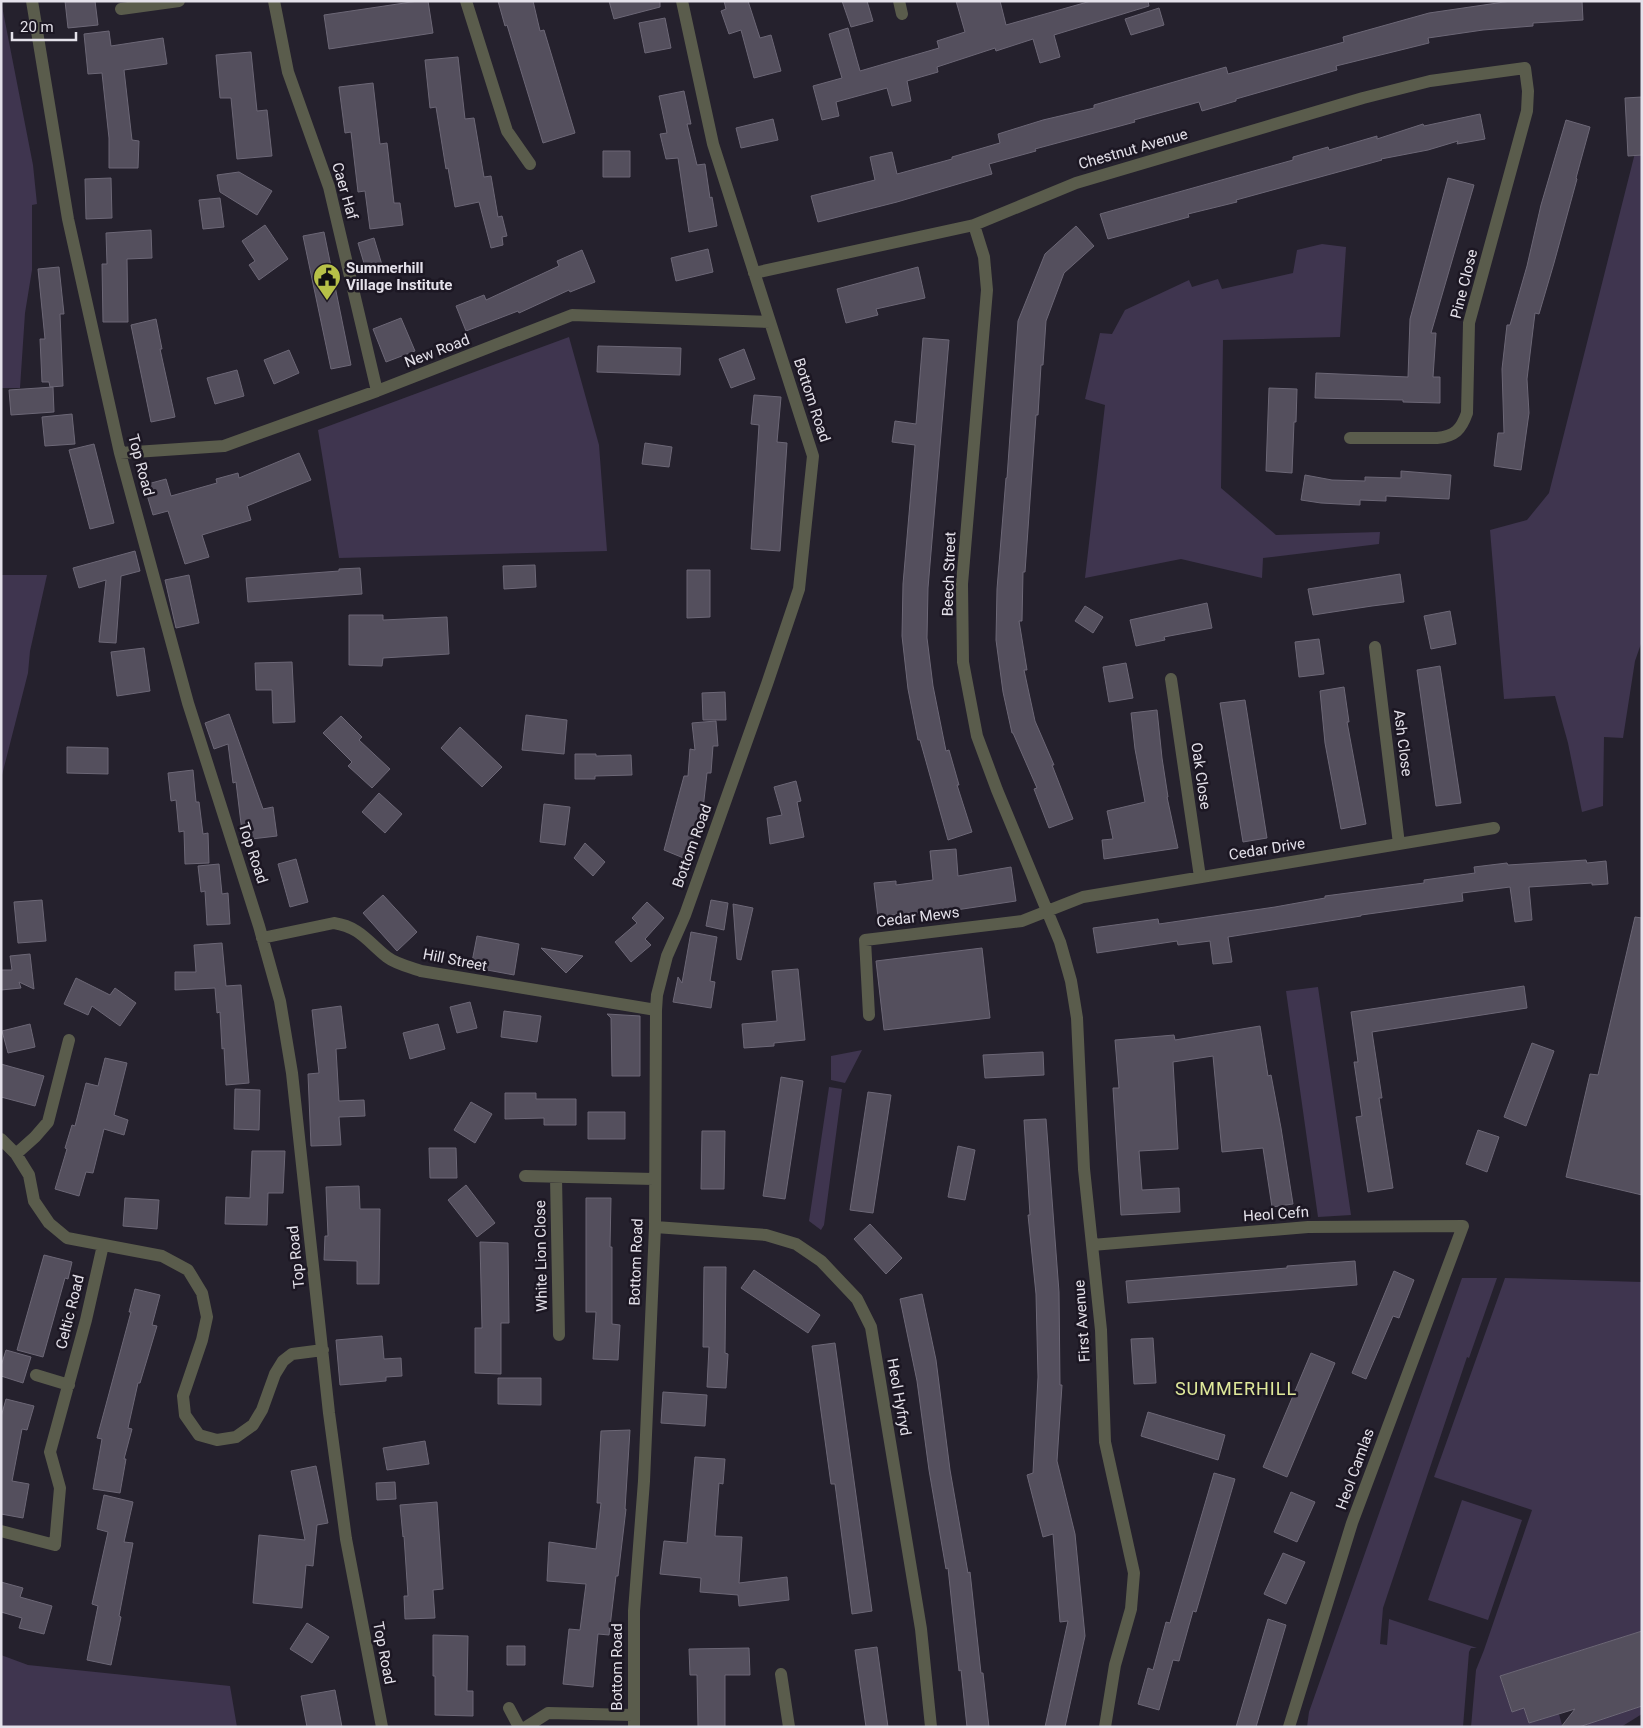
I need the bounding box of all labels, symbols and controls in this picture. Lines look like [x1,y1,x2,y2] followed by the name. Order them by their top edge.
[12,10,76,42] scale bar
[20,18,54,36] text: 20 m
[1076,125,1190,173] street label: Chestnut Avenue
[328,160,362,222] street label: Caer Haf
[1447,247,1481,320] street label: Pine Close
[346,259,452,294] place label: Summerhill Village Institute
[312,262,342,301] public building icon: Summerhill Village Institute
[402,330,472,372] street label: New Road
[790,356,834,444] street label: Bottom Road
[124,432,158,498] street label: Top Road
[939,531,959,617] street label: Beech Street
[1390,709,1416,777] street label: Ash Close
[1187,741,1215,811] street label: Oak Close
[669,802,715,890] street label: Bottom Road
[235,820,271,886] street label: Top Road
[1228,834,1306,864] street label: Cedar Drive
[876,903,960,931] street label: Cedar Mews
[421,945,489,975] street label: Hill Street
[531,1200,551,1312] street label: White Lion Close
[1243,1203,1309,1225] street label: Heol Cefn
[625,1218,647,1306] street label: Bottom Road
[284,1225,308,1289] street label: Top Road
[52,1273,88,1351] street label: Celtic Road
[1070,1279,1094,1363] street label: First Avenue
[883,1357,915,1437] street label: Heol Hyfryd
[1175,1378,1297,1399] district label: SUMMERHILL
[1332,1426,1378,1512] street label: Heol Camlas
[369,1620,399,1686] street label: Top Road
[608,1623,626,1711] street label: Bottom Road

